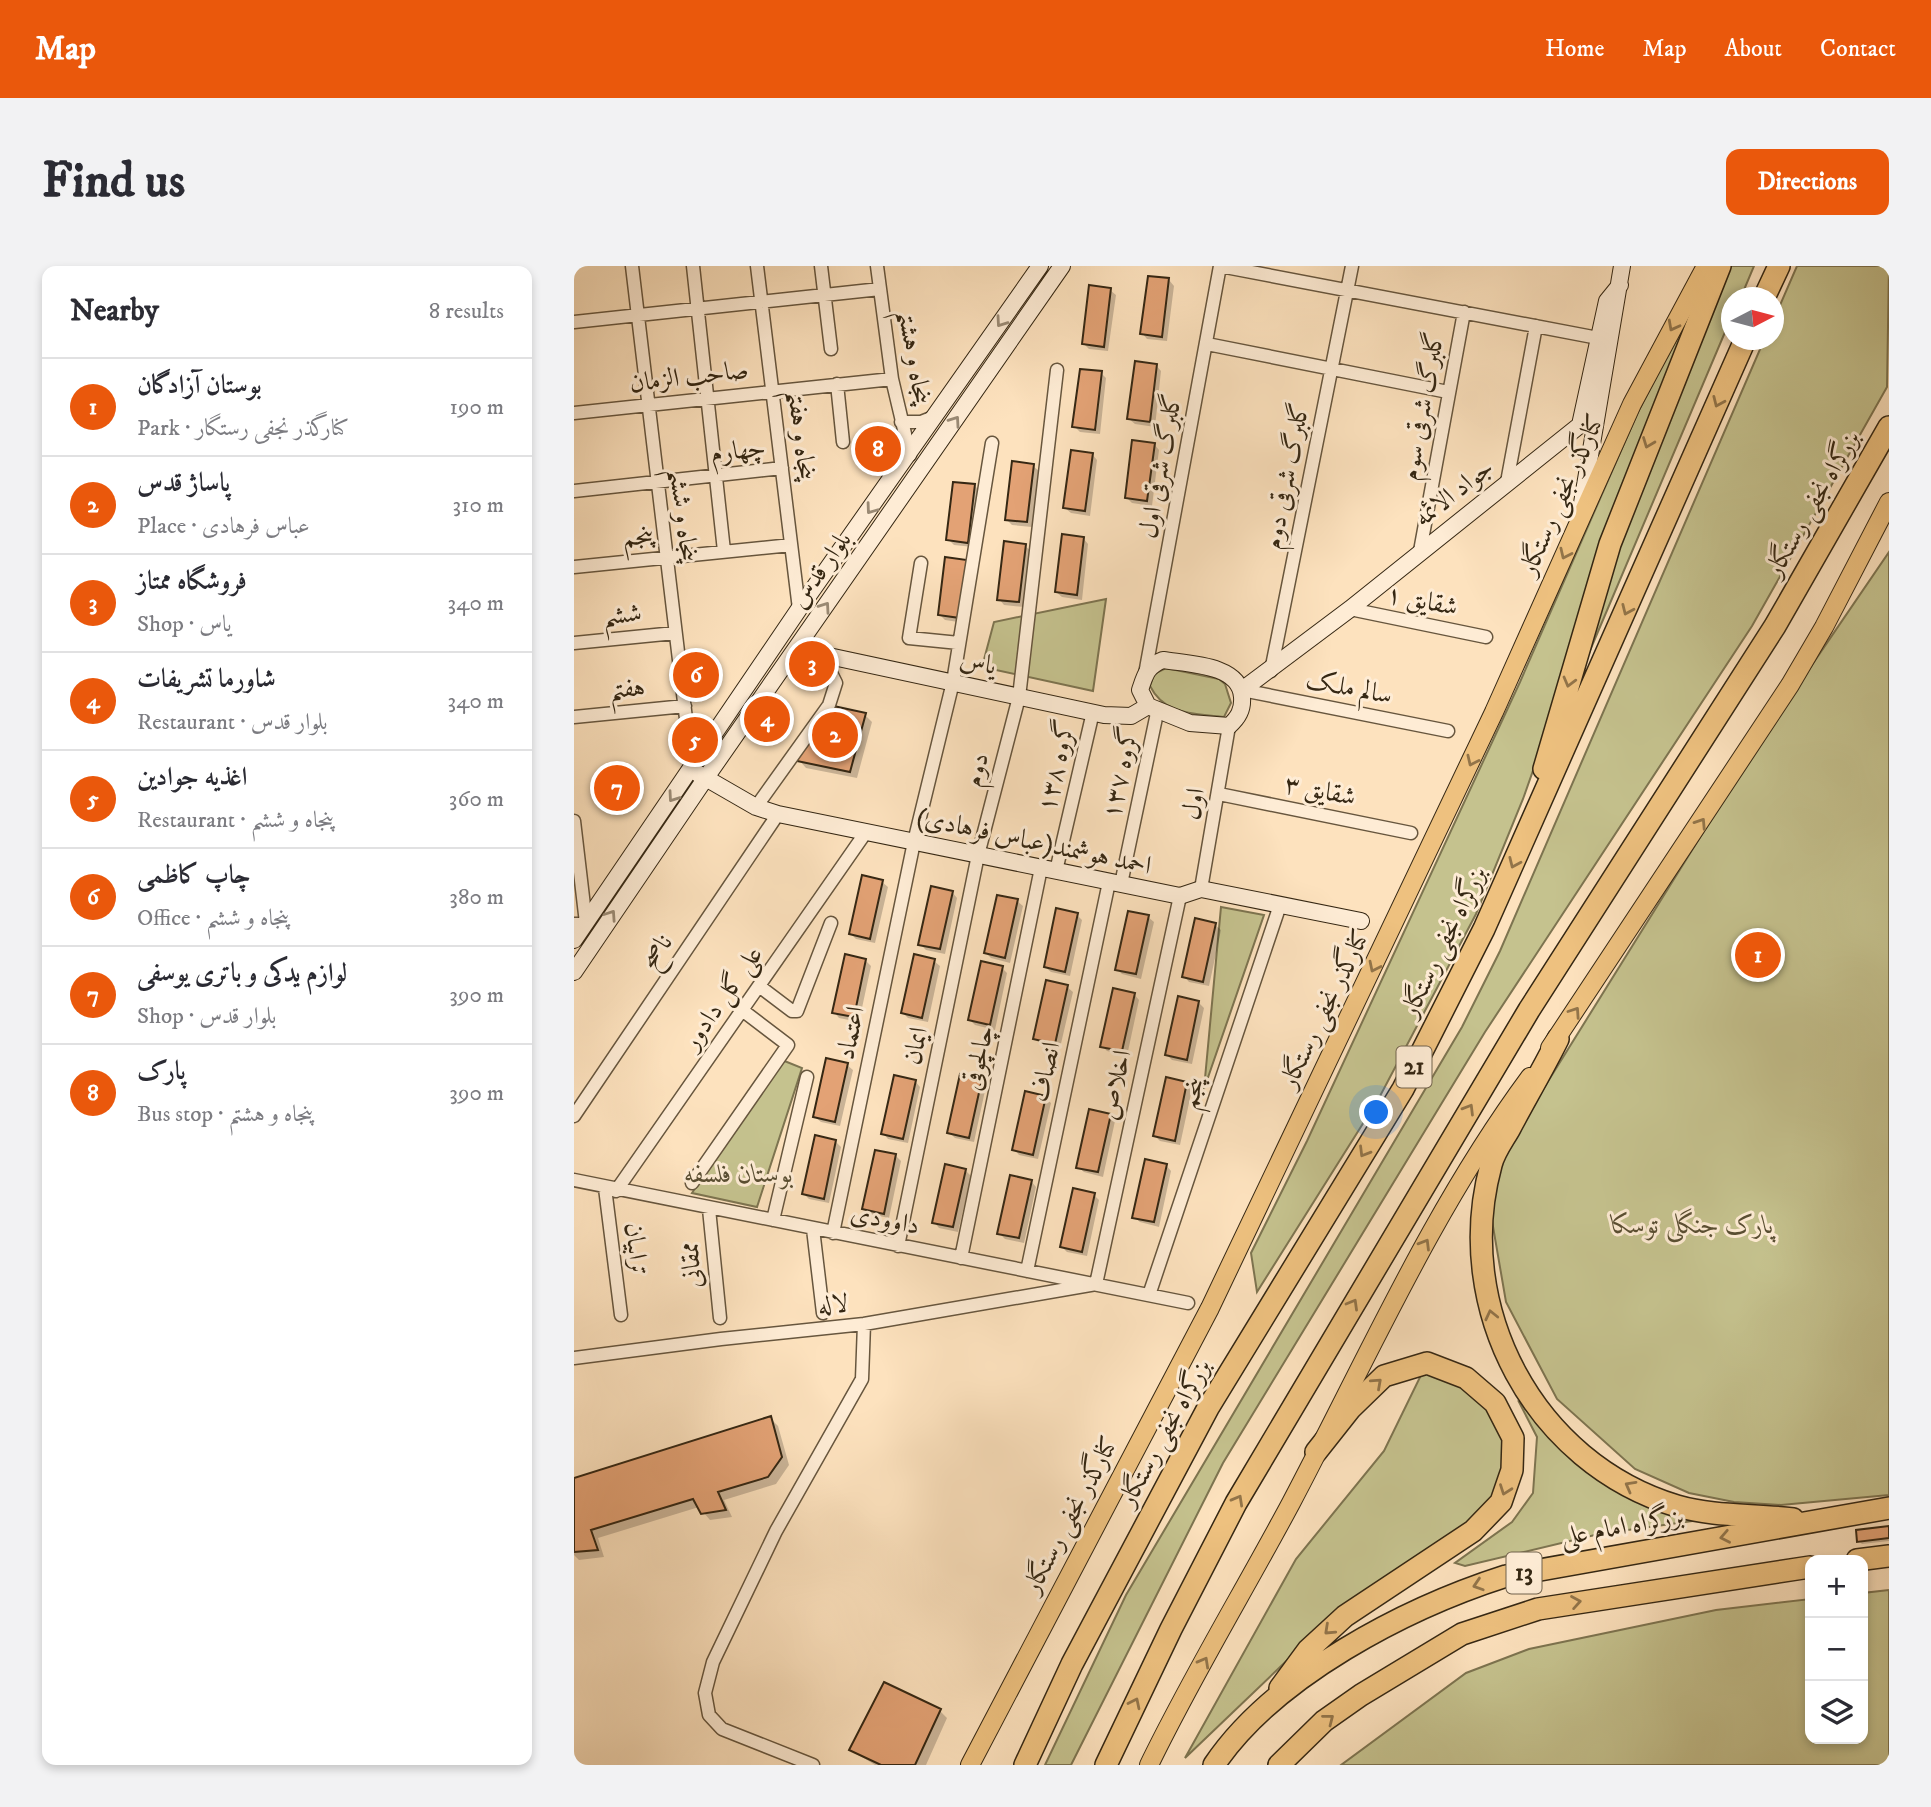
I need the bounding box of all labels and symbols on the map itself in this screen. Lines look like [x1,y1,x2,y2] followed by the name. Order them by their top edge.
[1721,287,1784,350] north arrow
[882,307,939,410] street label: پنجاه و هشتم
[997,314,1009,327] one-way arrow
[1667,319,1681,331] one-way arrow
[1394,329,1457,484] street label: گلبرگ شرقی سوم
[628,353,750,401] street label: صاحب الزمان
[771,388,823,485] street label: پنجاه و هفتم
[1132,391,1190,541] street label: گلبرگ شرقی اول
[1712,395,1726,407] one-way arrow
[1257,400,1322,553] street label: گلبرگ شرقی دوم
[1508,408,1613,584] street label: کنارگذر نجفی رستگار
[947,416,959,429] one-way arrow
[855,423,901,475] pin: 8
[1754,423,1869,586] street label: بزرگراه نجفی رستگار
[709,431,768,476] street label: چهارم
[1642,436,1656,448] one-way arrow
[1407,452,1501,534] street label: جواد الائمه
[653,466,705,566] street label: پنجاه و ششم
[867,501,879,514] one-way arrow
[621,519,658,562] street label: پنجم
[782,525,860,615] street label: بلوار قدس
[1559,546,1573,559] one-way arrow
[1383,578,1461,624] street label: شقایق ۱
[601,597,644,641] street label: ششم
[817,602,829,615] one-way arrow
[1621,603,1635,616] one-way arrow
[789,638,835,690] pin: 3
[957,643,1001,683] street label: یاس
[673,649,719,701] pin: 6
[1302,663,1395,717] street label: سالم ملک
[608,671,647,715] street label: هفتم
[1562,676,1577,688] one-way arrow
[744,693,790,745] pin: 4
[812,709,858,761] pin: 2
[672,714,718,766] pin: 5
[1028,716,1084,815] street label: گروه ۱۳۸
[1093,724,1147,822] street label: گروه ۱۳۷
[957,750,1002,792] street label: دوم
[1466,754,1480,766] one-way arrow
[594,762,640,814] pin: 7
[1281,768,1359,814] street label: شقایق ۳
[1175,786,1213,822] street label: اول
[669,789,681,802] one-way arrow
[914,801,1154,883] street label: احمد هوشمند(عباس فرهادی)
[1693,818,1706,831] one-way arrow
[1508,856,1522,868] one-way arrow
[1390,860,1496,1026] street label: بزرگراه نجفی رستگار
[603,910,615,923] one-way arrow
[1268,922,1379,1097] street label: کنارگذر نجفی رستگار
[633,928,684,978] street label: ناصح
[1735,929,1781,981] pin: 1
[674,940,772,1059] street label: علی گل دادور
[1369,960,1383,972] one-way arrow
[829,1003,873,1063] street label: اعتماد
[1567,1007,1580,1020] one-way arrow
[956,1022,1002,1094] street label: چالچوقی
[896,1024,936,1068] street label: ایمان
[1024,1039,1068,1105] street label: انصاف
[1396,1046,1432,1088] road number: 21
[1092,1047,1140,1123] street label: اخلاص
[1172,1071,1221,1115] street label: پنجم
[1359,1095,1393,1129] your location
[1461,1103,1474,1116] one-way arrow
[1360,1144,1373,1157] one-way arrow
[685,1158,793,1191] park label: بوستان فلسفه
[848,1197,922,1243] street label: داوودی
[1609,1208,1776,1243] park label: پارک جنگلی توسکا
[616,1221,656,1277] street label: ترابیان
[1417,1239,1430,1252] one-way arrow
[674,1240,710,1290] street label: ممقانی
[816,1287,850,1323] street label: لاله
[1344,1299,1357,1312] one-way arrow
[1485,1309,1499,1321] one-way arrow
[1108,1352,1220,1516] street label: بزرگراه نجفی رستگار
[1369,1379,1382,1391] one-way arrow
[1012,1429,1127,1603] street label: کنارگذر نجفی رستگار
[1625,1481,1638,1494] one-way arrow
[1500,1484,1514,1496] one-way arrow
[1230,1495,1243,1508] one-way arrow
[1558,1498,1687,1559] street label: بزرگراه امام علی
[1719,1529,1731,1544] one-way arrow
[1506,1553,1542,1594] road number: 13
[1472,1576,1484,1591] one-way arrow
[1570,1595,1582,1610] one-way arrow
[1324,1621,1337,1634] one-way arrow
[1196,1656,1209,1669] one-way arrow
[1127,1698,1141,1710] one-way arrow
[1321,1714,1334,1727] one-way arrow

